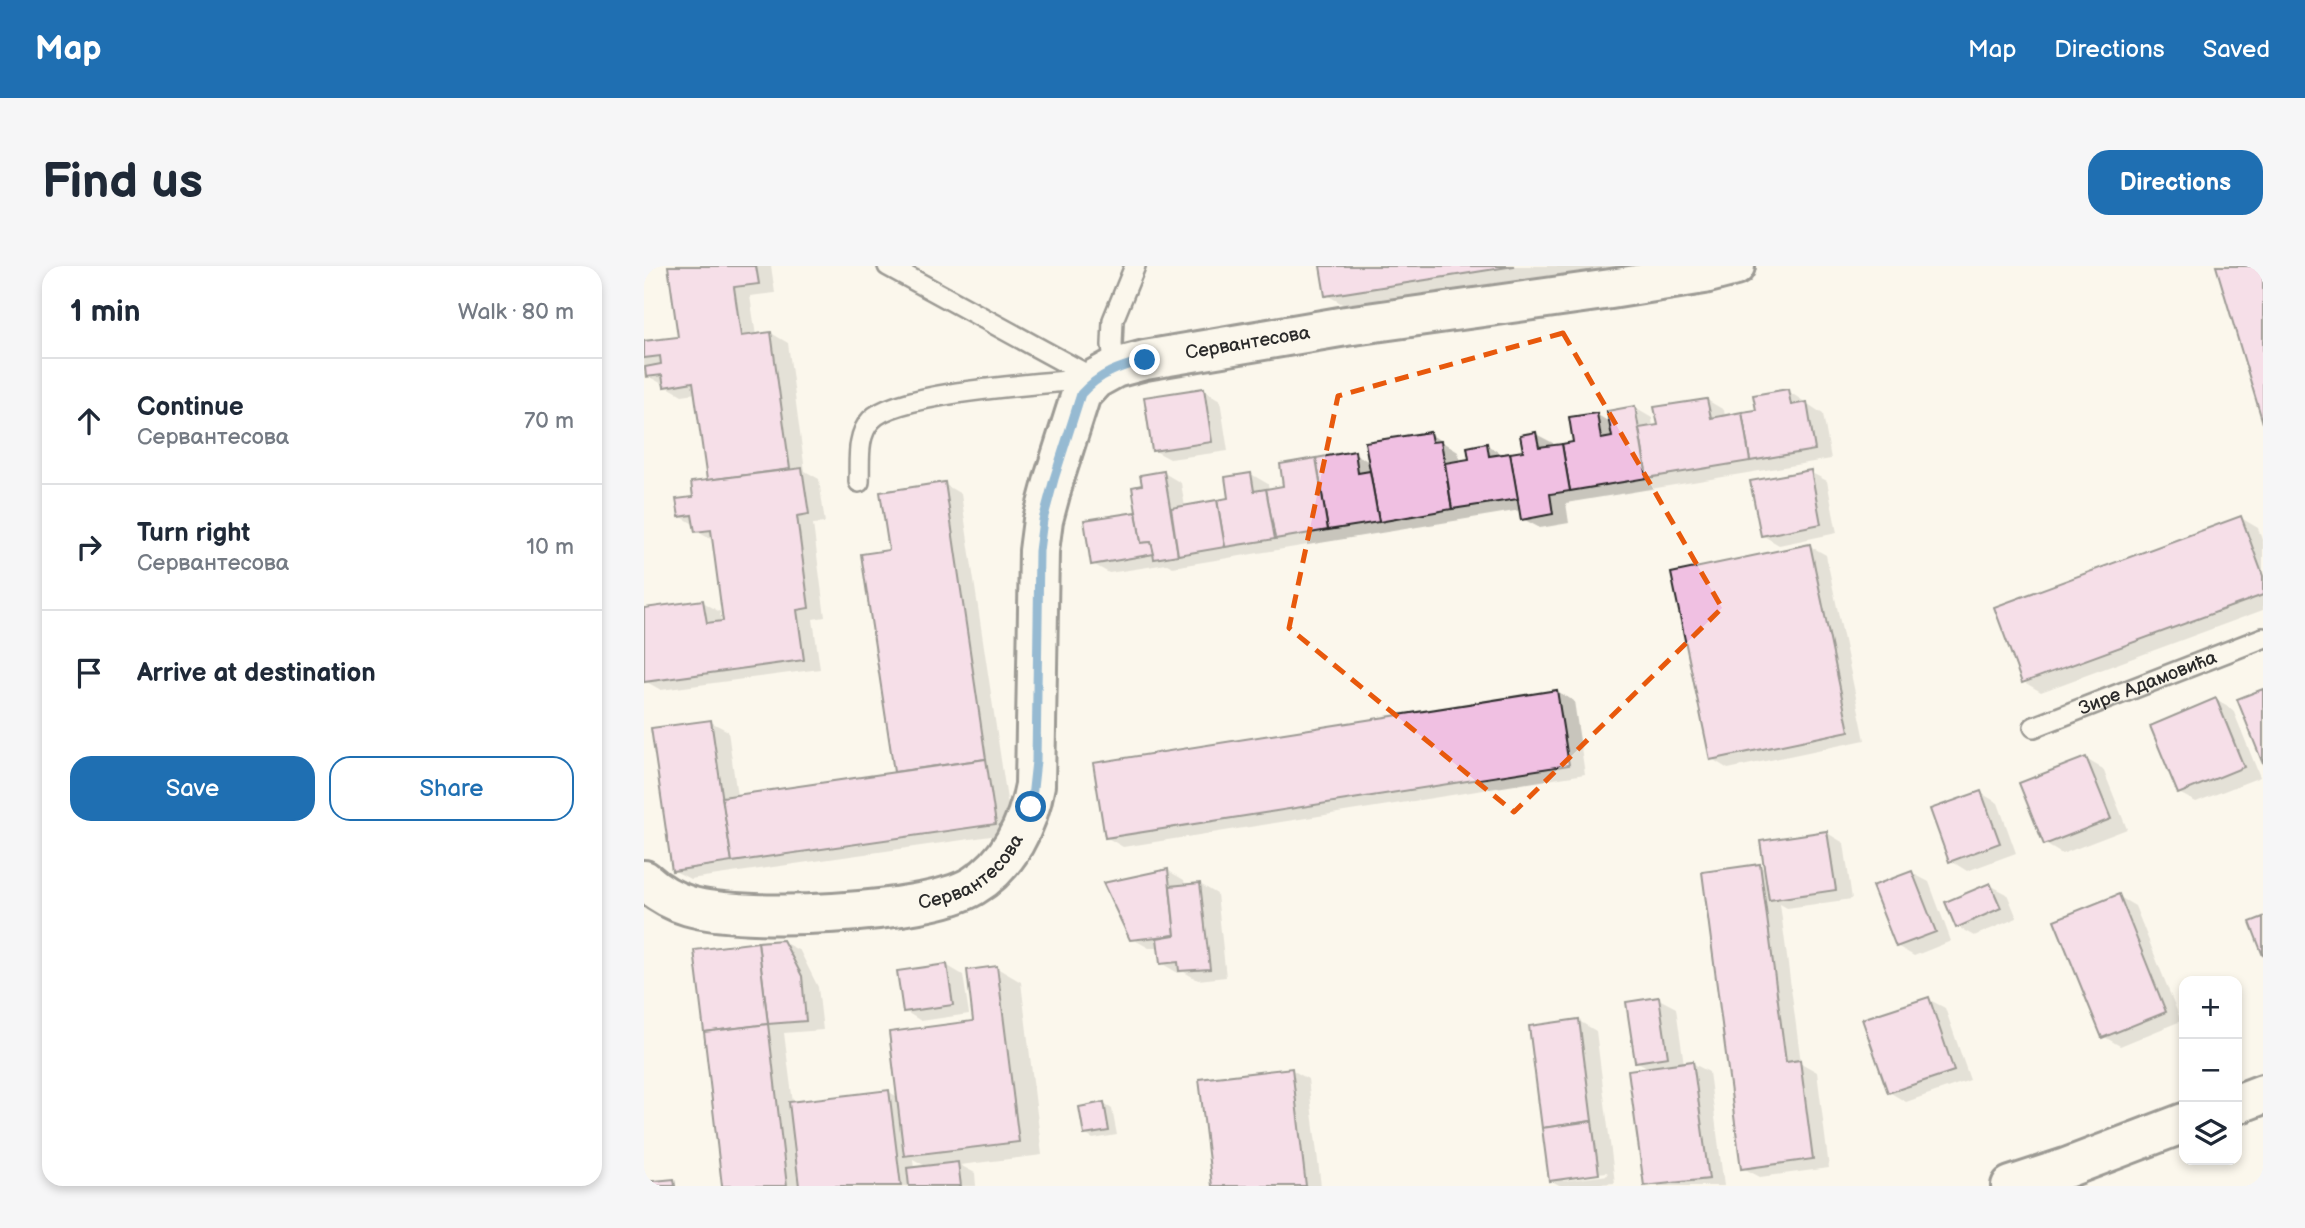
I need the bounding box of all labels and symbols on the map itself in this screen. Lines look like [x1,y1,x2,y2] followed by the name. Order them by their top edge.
[1184,321,1312,364] street label: Сервантесова
[1129,344,1160,375] route end
[2075,646,2220,720] street label: Зире Адамовића
[1015,791,1046,822] route start
[916,830,1028,914] street label: Сервантесова

